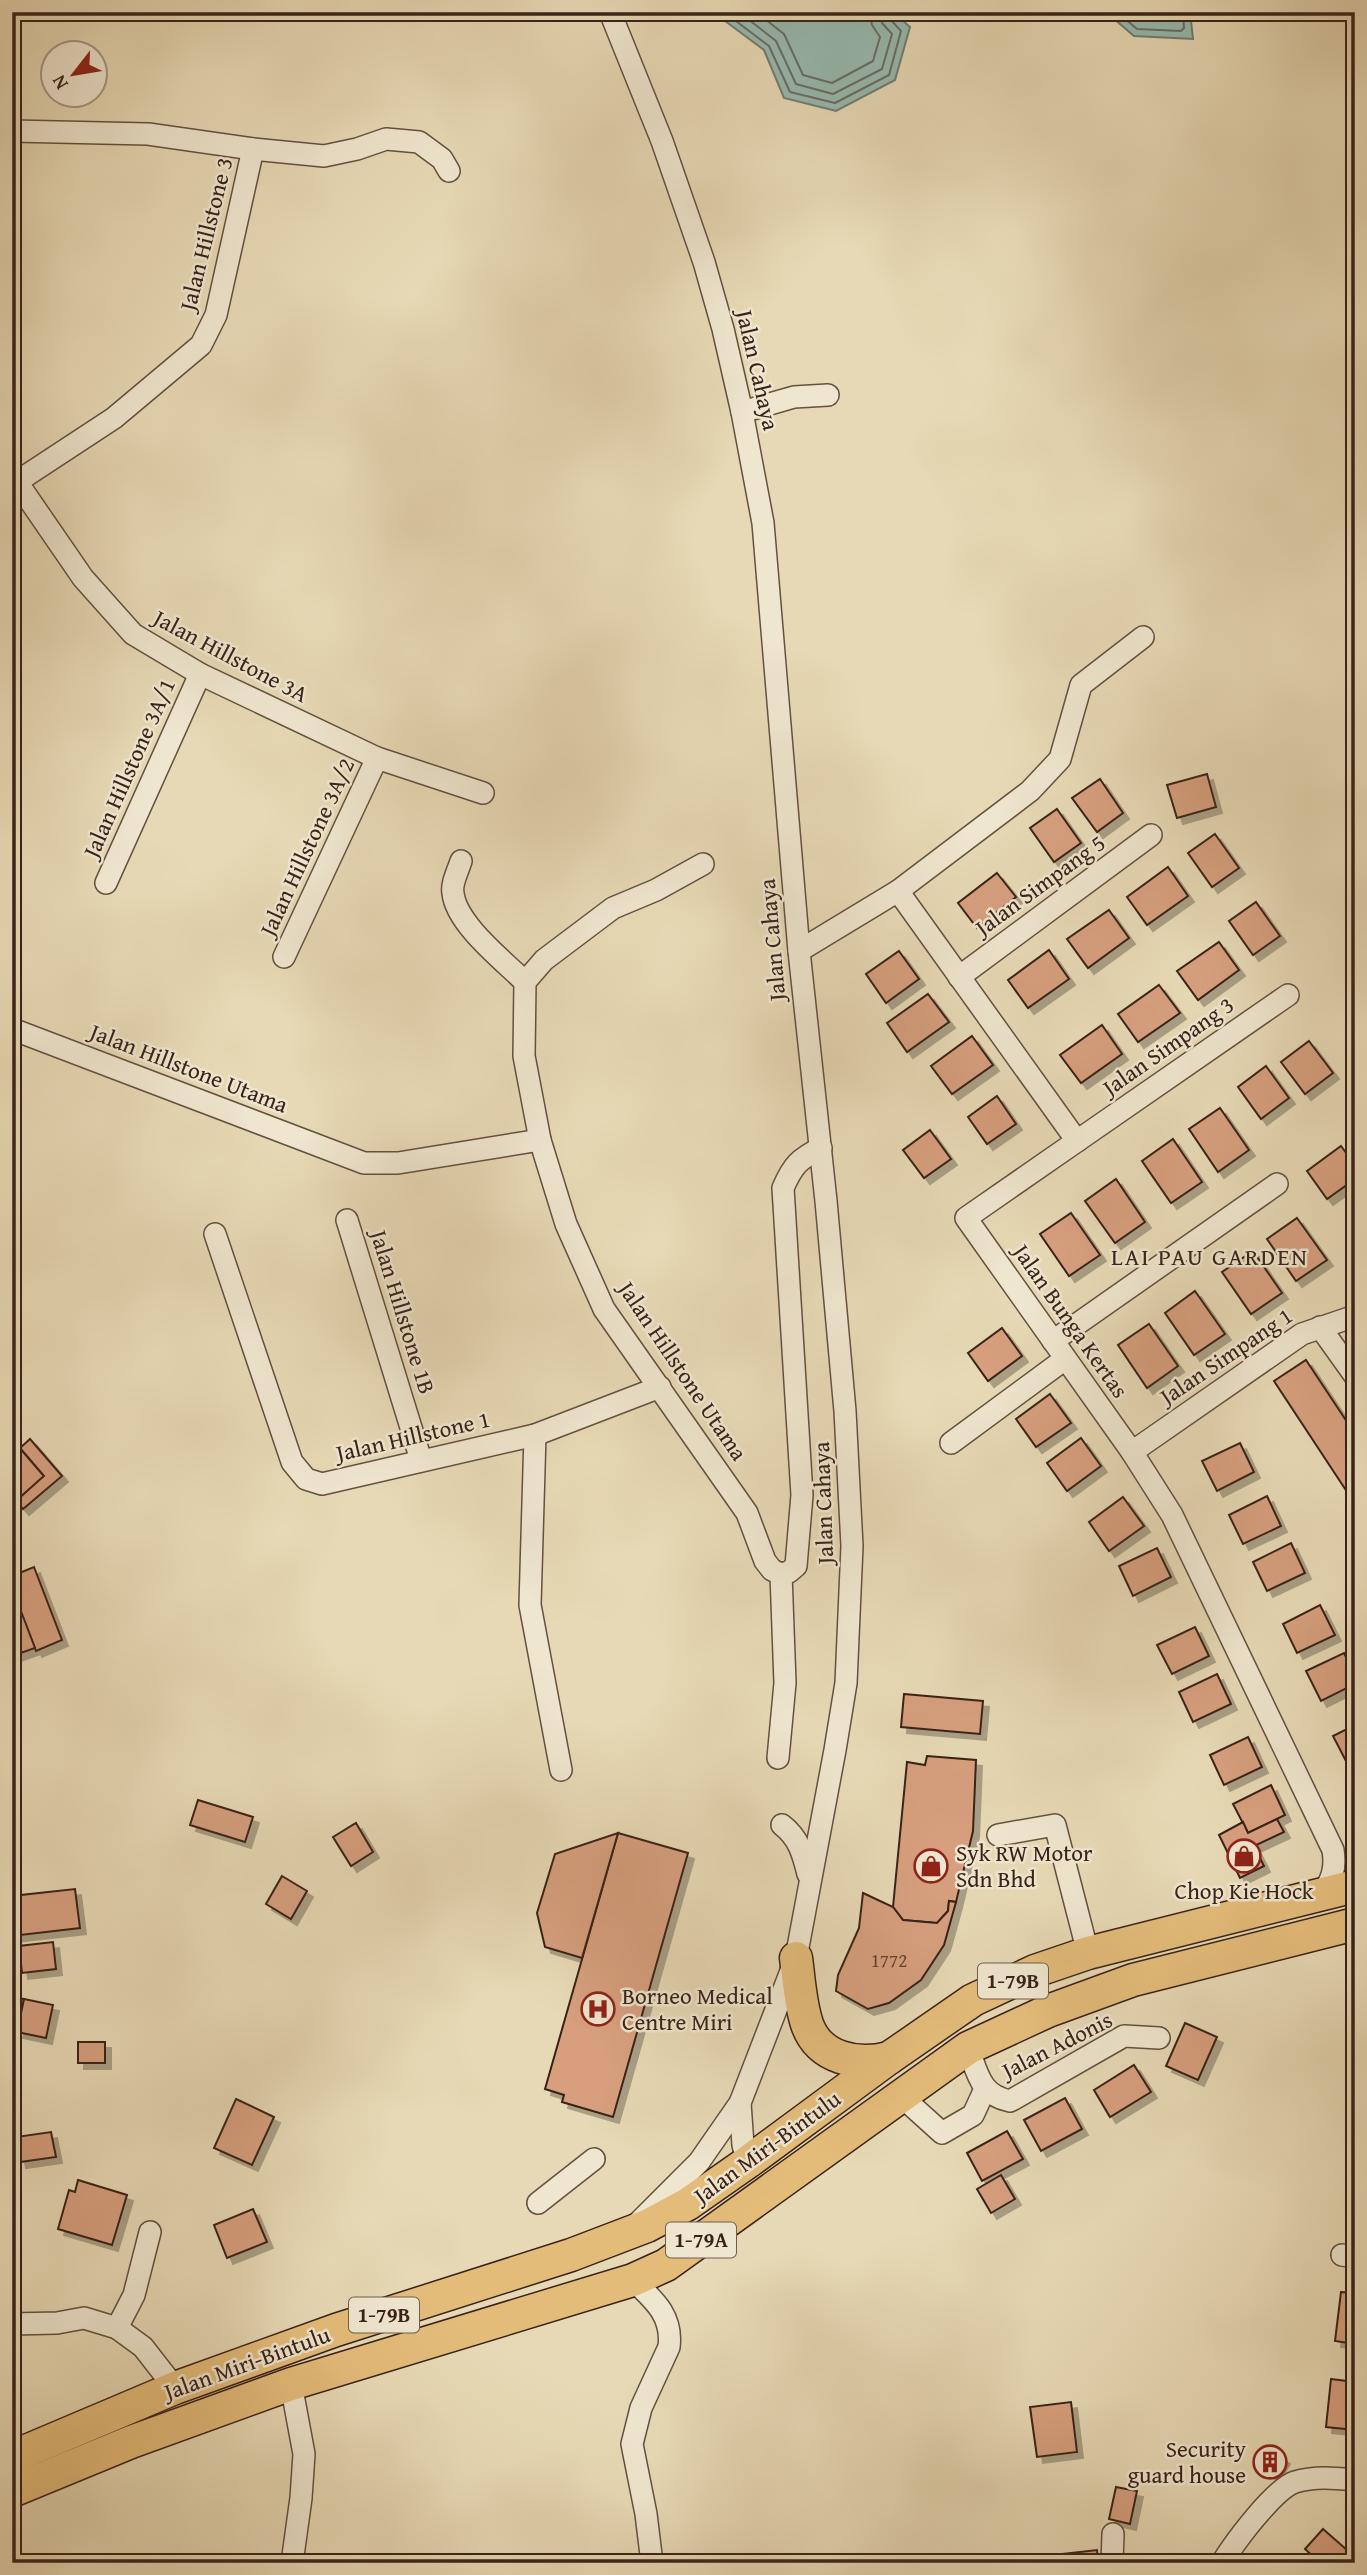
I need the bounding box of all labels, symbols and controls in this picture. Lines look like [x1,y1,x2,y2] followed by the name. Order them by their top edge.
[38,38,108,108] north arrow
[44,70,75,95] text: N
[170,154,241,317] street label: Jalan Hillstone 3
[728,304,788,433] street label: Jalan Cahaya
[145,599,314,710] street label: Jalan Hillstone 3A
[73,673,183,865] street label: Jalan Hillstone 3A/1
[250,752,362,944] street label: Jalan Hillstone 3A/2
[965,826,1112,945] street label: Jalan Simpang 5
[750,877,794,1006] street label: Jalan Cahaya
[1093,988,1240,1105] street label: Jalan Simpang 3
[83,1013,293,1121] street label: Jalan Hillstone Utama
[362,1223,444,1398] street label: Jalan Hillstone 1B
[1004,1235,1137,1404] street label: Jalan Bunga Kertas
[1111,1239,1309,1274] district label: LAI PAU GARDEN
[609,1272,756,1467] street label: Jalan Hillstone Utama
[1150,1299,1299,1414] street label: Jalan Simpang 1
[330,1402,493,1470] street label: Jalan Hillstone 1
[804,1441,841,1568] street label: Jalan Cahaya
[956,1836,1093,1895] place label: Syk RW Motor Sdn Bhd
[1225,1837,1263,1875] shop icon: Chop Kie Hock
[912,1847,950,1885] shop icon: Syk RW Motor Sdn Bhd
[1174,1874,1314,1907] place label: Chop Kie Hock
[871,1946,907,1974] house number: 1772
[978,1964,1048,1998] road number: 1-79B
[622,1979,773,2038] place label: Borneo Medical Centre Miri
[579,1990,617,2028] hospital icon: Borneo Medical Centre Miri
[993,2003,1118,2088] street label: Jalan Adonis
[684,2082,847,2213] street label: Jalan Miri-Bintulu
[666,2222,736,2258] road number: 1-79A
[349,2298,419,2332] road number: 1-79B
[156,2317,335,2409] street label: Jalan Miri-Bintulu
[1128,2432,1247,2491] place label: Security guard house
[1251,2443,1289,2481] building icon: Security guard house

